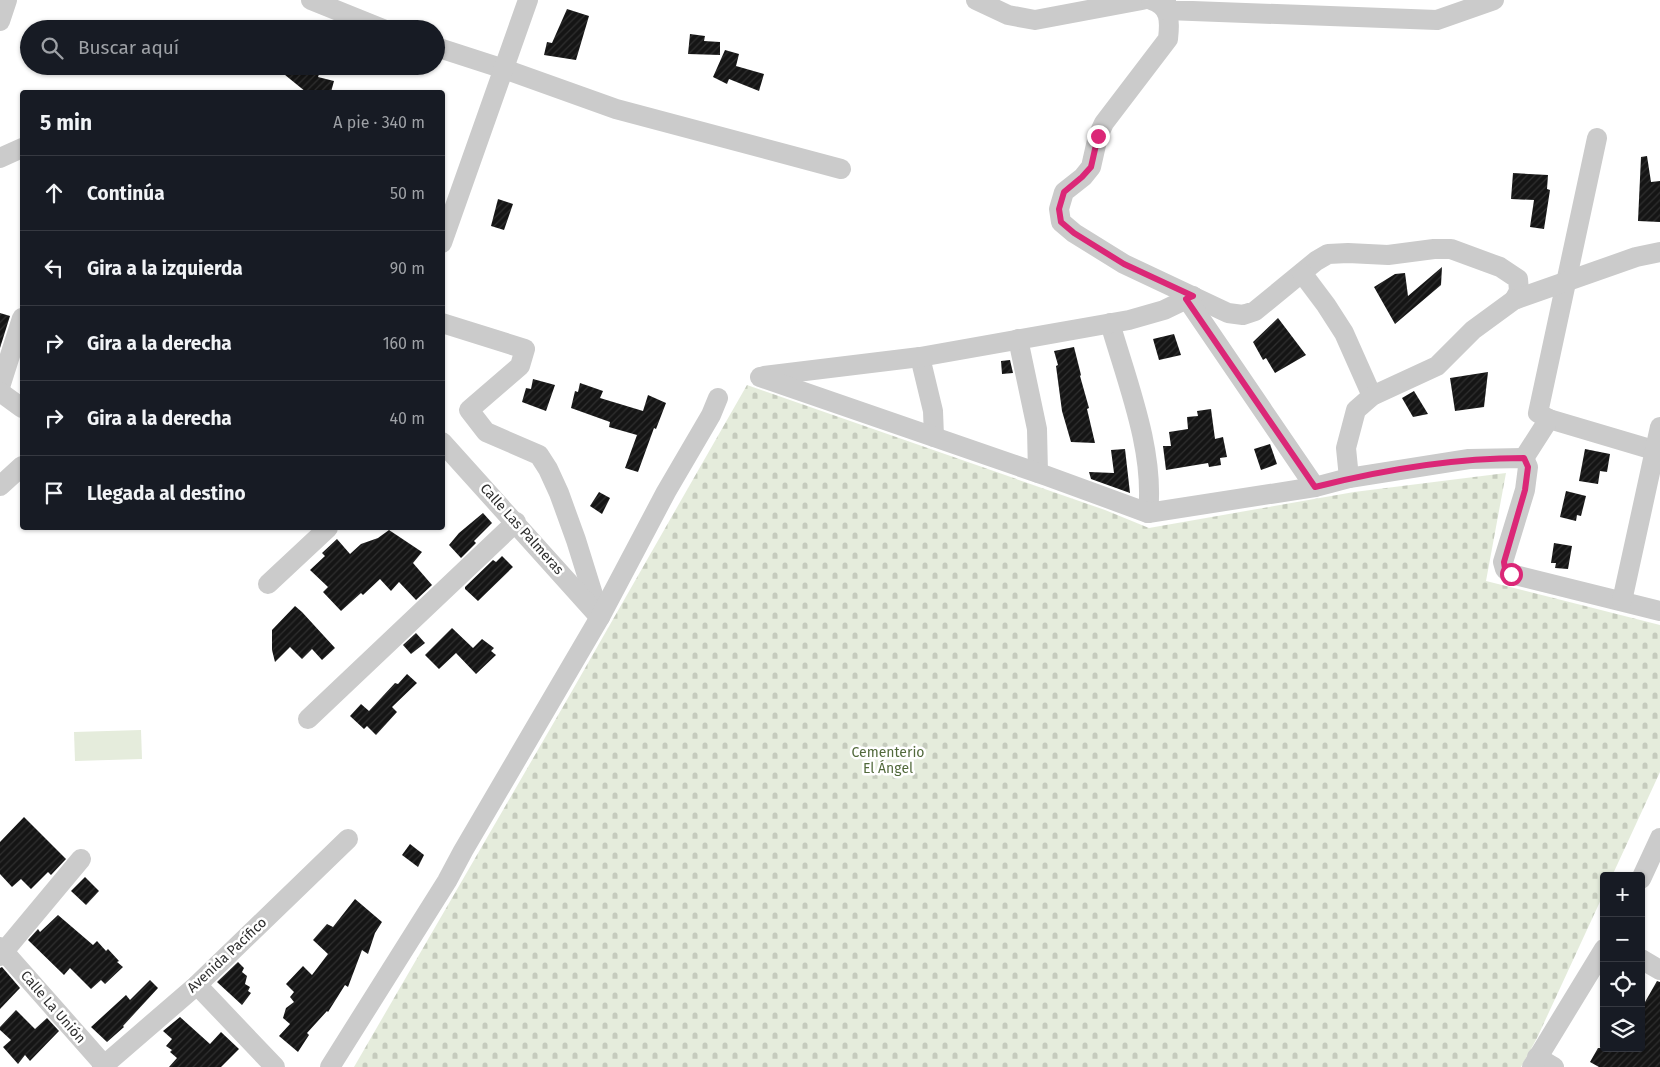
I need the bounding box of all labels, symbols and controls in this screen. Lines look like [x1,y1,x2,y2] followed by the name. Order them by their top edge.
[20,20,445,75] search box
[38,34,66,62] icon: search
[78,36,179,59] text: Buscar aquí
[40,110,92,136] text: 5 min
[333,113,425,132] text: A pie · 340 m
[1087,125,1110,148] route end
[40,179,68,207] icon: ahead
[87,182,165,205] text: Continúa
[390,184,425,203] text: 50 m
[40,254,68,282] icon: left
[87,257,243,280] text: Gira a la izquierda
[390,259,425,278] text: 90 m
[40,329,68,357] icon: right
[87,332,232,355] text: Gira a la derecha
[383,334,425,353] text: 160 m
[40,404,68,432] icon: right
[87,407,232,430] text: Gira a la derecha
[390,409,425,428] text: 40 m
[40,479,68,507] icon: arrive
[477,480,568,578] street label: Calle Las Palmeras
[87,482,246,505] text: Llegada al destino
[1500,563,1523,586] route start
[851,744,925,777] park label: Cementerio El Ángel
[1600,872,1645,1052] map controls
[1600,872,1645,917] button: +
[184,914,270,996] street label: Avenida Pacífico
[1600,917,1645,962] button: −
[1600,962,1645,1007] button: locate
[17,967,89,1047] street label: Calle La Unión
[1600,1007,1645,1052] button: layers

